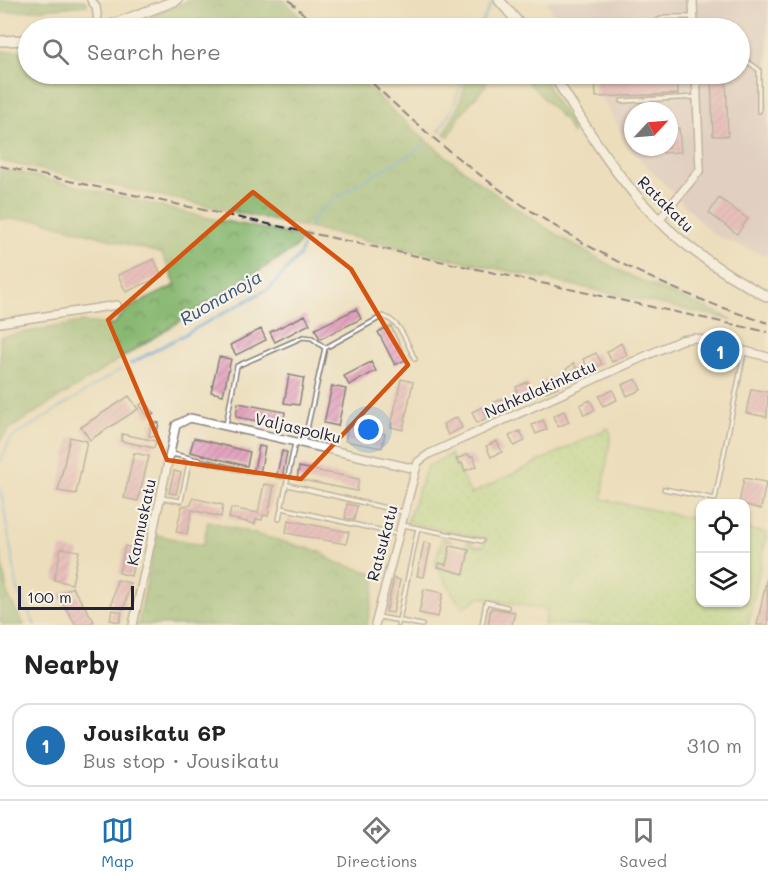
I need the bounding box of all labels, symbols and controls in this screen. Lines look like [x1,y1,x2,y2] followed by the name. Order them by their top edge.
[18,18,750,84] search box
[39,35,72,68] icon: search
[87,37,221,66] text: Search here
[624,102,678,156] north arrow
[634,171,699,236] street label: Ratakatu
[175,264,266,330] water label: Ruonanoja
[700,328,740,372] pin: 1
[481,355,599,422] street label: Nahkalakinkatu
[253,407,343,448] street label: Valjaspolku
[354,415,383,444] your location
[121,477,160,567] street label: Kannuskatu
[696,499,750,607] map controls
[696,499,750,553] button: locate
[361,502,402,583] street label: Ratsukatu
[696,553,750,607] button: layers
[18,583,134,610] scale bar
[27,586,72,607] text: 100 m
[24,647,119,681] text: Nearby
[83,718,226,747] text: Jousikatu 6P
[41,732,50,758] text: 1
[687,732,742,758] text: 310 m
[83,747,279,773] text: Bus stop · Jousikatu
[101,814,134,871] tab: Map
[336,814,417,871] tab: Directions
[619,814,667,871] tab: Saved

